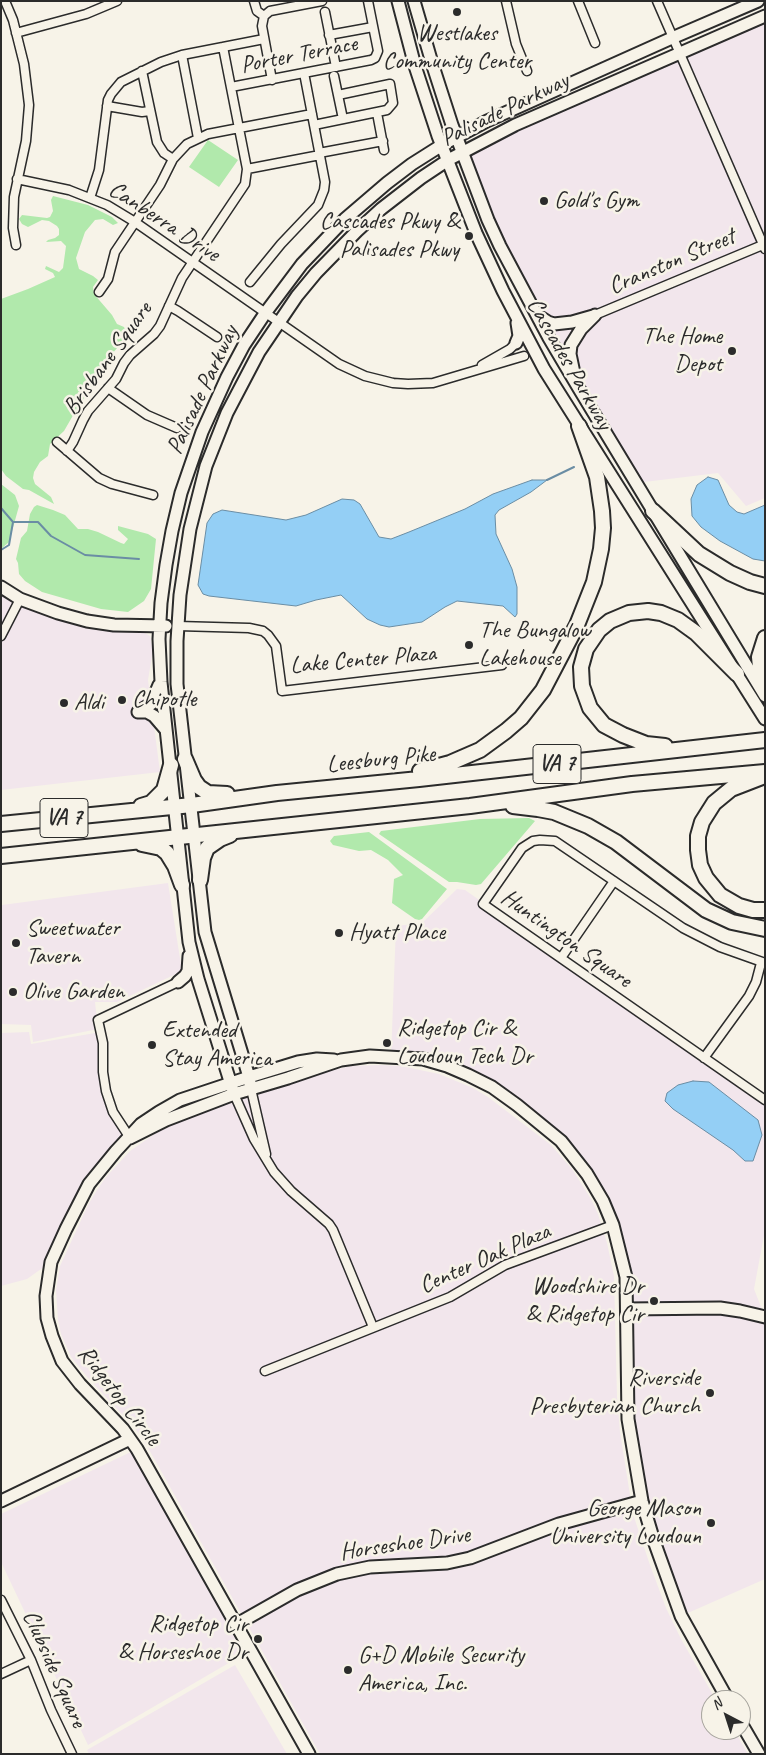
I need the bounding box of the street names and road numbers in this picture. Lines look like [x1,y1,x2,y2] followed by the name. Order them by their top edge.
[238,30,360,80] street label: Porter Terrace
[436,67,574,153] street label: Palisade Parkway
[103,175,225,269] street label: Canberra Drive
[604,222,740,302] street label: Cranston Street
[520,293,618,435] street label: Cascades Parkway
[57,297,159,421] street label: Brisbane Square
[161,321,245,459] street label: Palisade Parkway
[289,639,437,681] street label: Lake Center Plaza
[325,740,437,780] street label: Leesburg Pike
[533,744,581,784] road number: VA 7
[40,798,88,838] road number: VA 7
[495,883,637,995] street label: Huntington Square
[415,1217,555,1301] street label: Center Oak Plaza
[71,1340,167,1452] street label: Ridgetop Circle
[338,1521,472,1567] street label: Horseshoe Drive
[15,1606,93,1732] street label: Clubside Square

